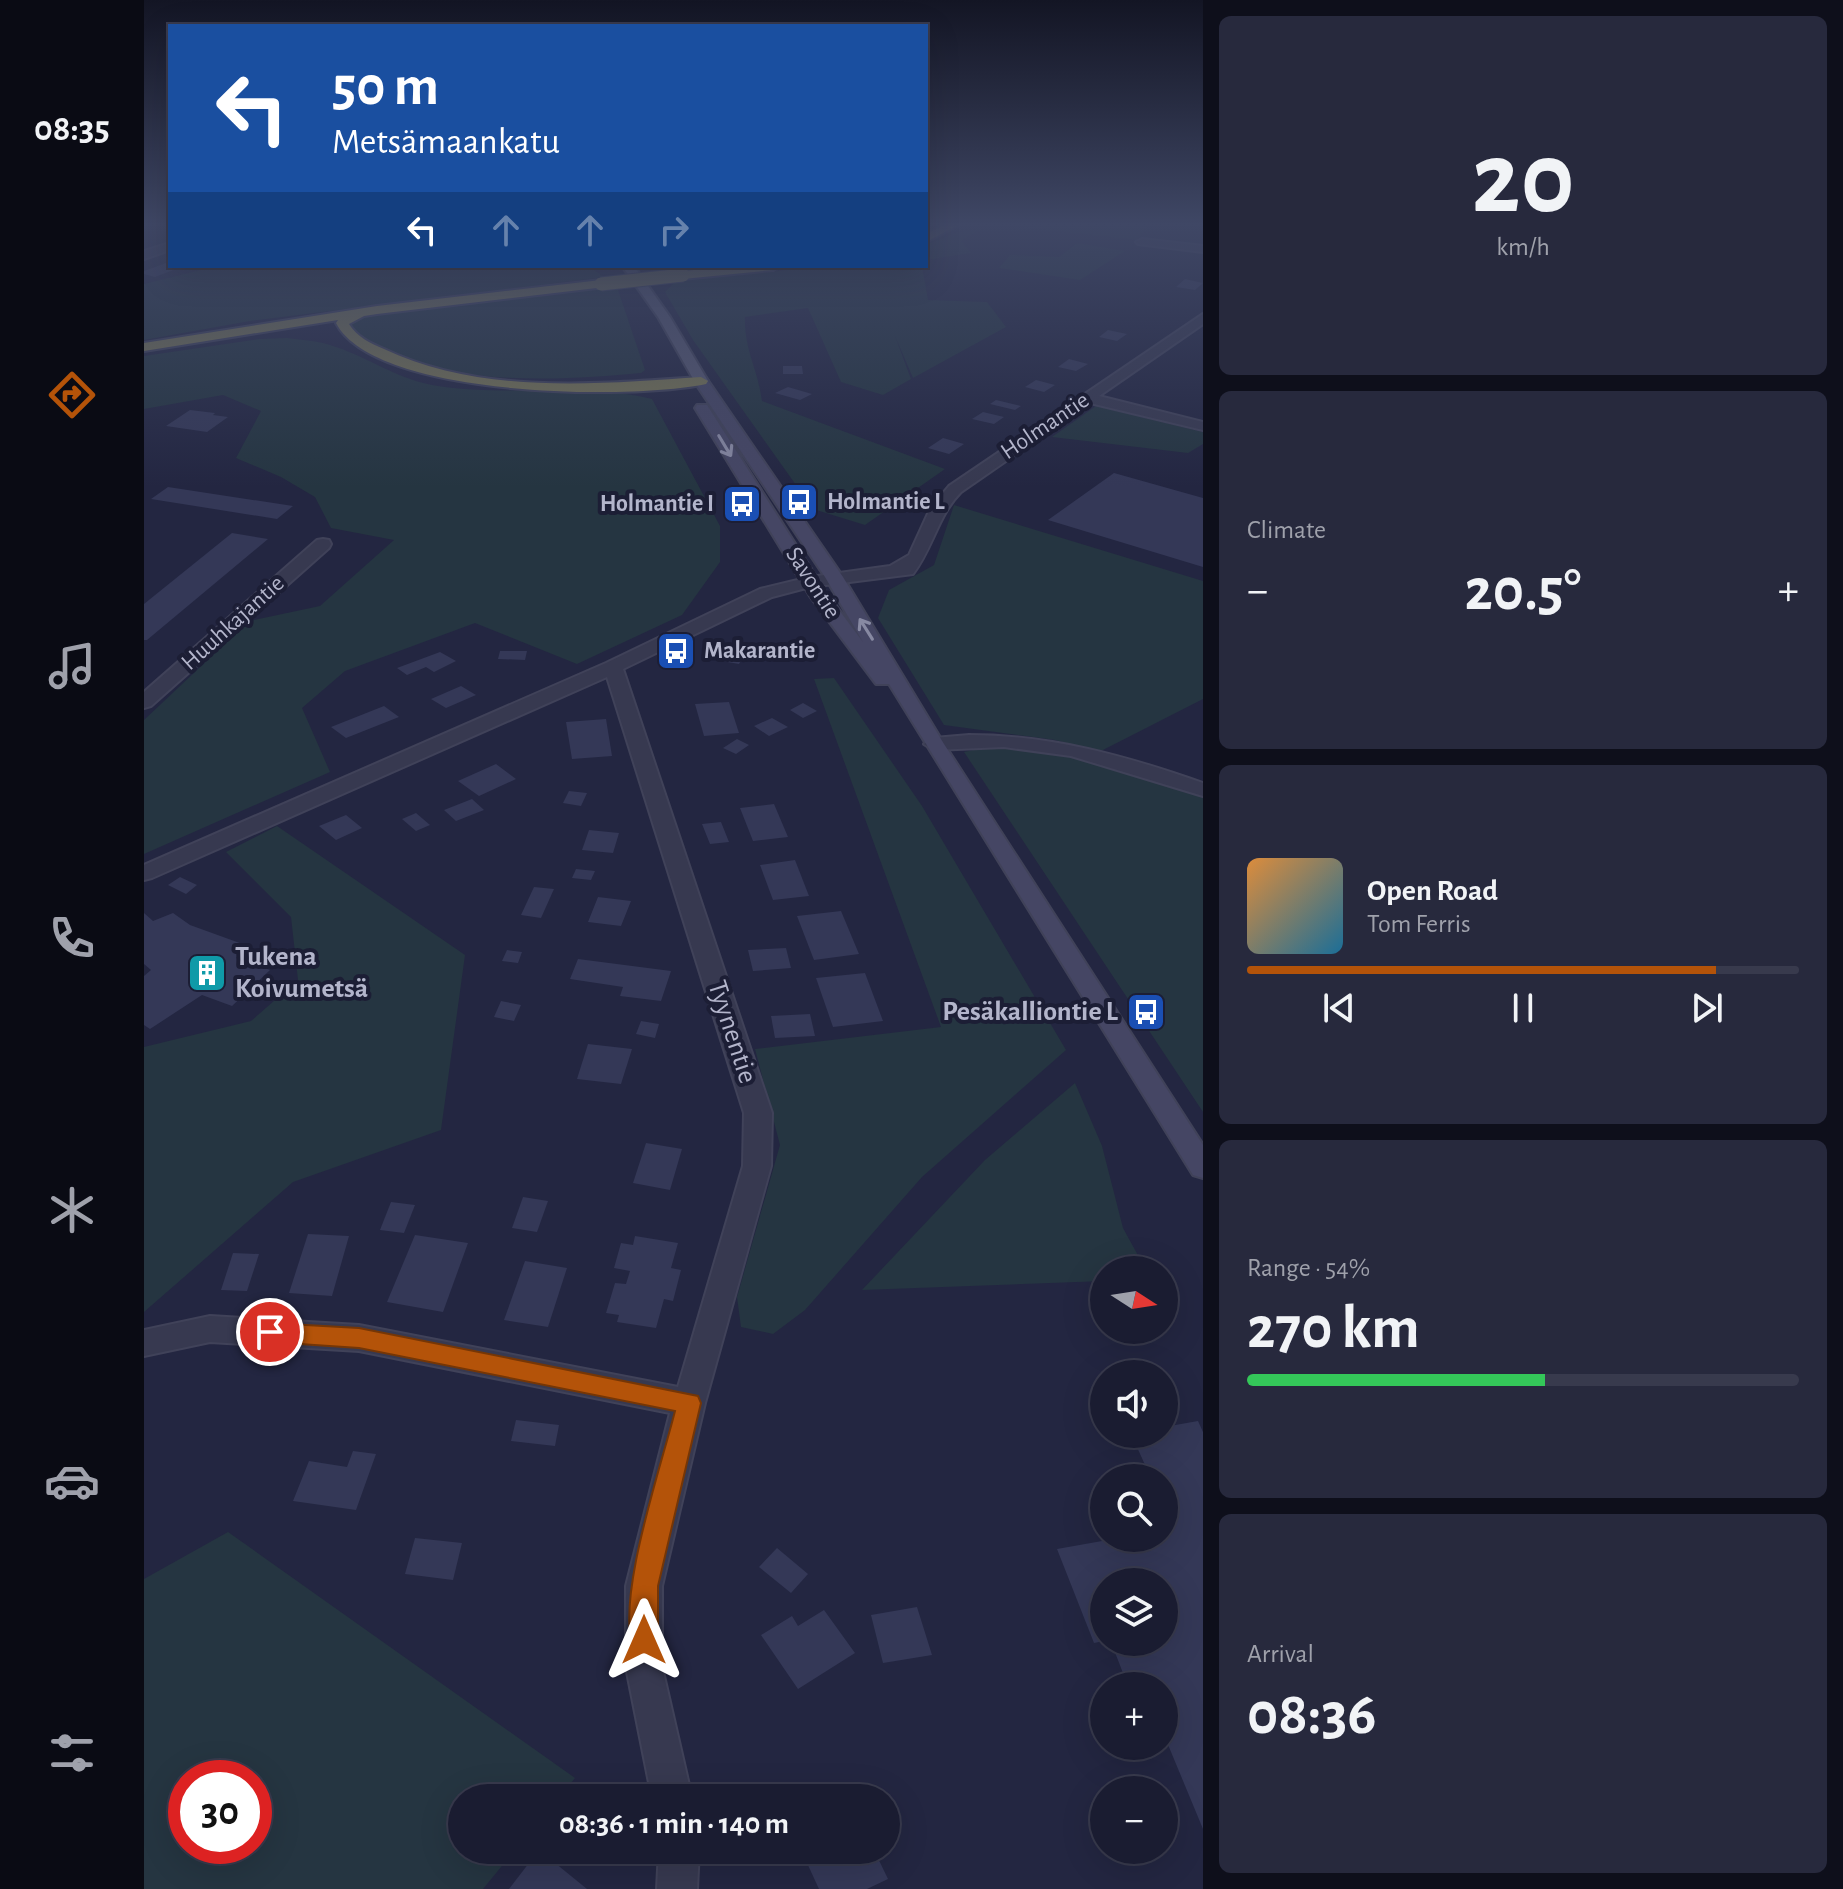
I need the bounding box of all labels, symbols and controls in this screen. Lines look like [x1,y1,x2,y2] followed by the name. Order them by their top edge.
[200,56,304,160] icon: left
[332,59,439,115] text: 50 m
[34,111,110,147] text: 08:35
[332,124,560,160] text: Metsämaankatu
[1471,128,1575,232] text: 20
[400,208,444,252] icon: left
[484,208,528,252] icon: ahead
[568,208,612,252] icon: ahead
[652,208,696,252] icon: right
[1496,234,1550,260] text: km/h
[44,367,100,423] icon: directions
[997,388,1093,464] street label: Holmantie
[717,434,733,457] one-way arrow
[778,481,820,523] bus stop icon: Holmantie L
[721,483,763,525] bus stop icon: Holmantie I
[827,490,945,514] place label: Holmantie L
[600,492,714,516] place label: Holmantie I
[1247,517,1326,543] text: Climate
[781,543,845,623] street label: Savontie
[1465,561,1581,621] text: 20.5°
[1247,569,1268,613] text: −
[1778,569,1799,613] text: +
[177,571,289,675] street label: Huuhkajantie
[858,618,874,641] one-way arrow
[655,630,697,672] bus stop icon: Makarantie
[44,638,100,694] icon: music
[704,639,815,663] place label: Makarantie
[1367,876,1498,906] text: Open Road
[44,910,100,966] icon: phone
[1367,911,1471,937] text: Tom Ferris
[235,943,368,1003] place label: Tukena Koivumetsä
[186,952,228,994] building icon: Tukena Koivumetsä
[702,977,762,1087] street label: Tyynentie
[1317,986,1361,1030] icon: previous
[1501,986,1545,1030] icon: pause
[1685,986,1729,1030] icon: next
[1125,991,1167,1033] bus stop icon: Pesäkalliontie L
[942,998,1119,1026] place label: Pesäkalliontie L
[44,1182,100,1238] icon: climate
[1247,1255,1370,1281] text: Range · 54%
[1090,1256,1178,1344] north arrow
[1090,1256,1178,1864] map controls
[236,1298,304,1366] pin
[1247,1299,1420,1359] text: 270 km
[248,1310,292,1354] icon: arrive
[1090,1360,1178,1448] button: sound
[44,1453,100,1509] icon: car
[1090,1464,1178,1552] button: search
[1090,1568,1178,1656] button: layers
[602,1598,686,1682] position arrow
[1247,1641,1314,1667] text: Arrival
[1090,1672,1178,1760] button: +
[1247,1685,1376,1745] text: 08:36
[44,1725,100,1781] icon: filters
[168,1760,272,1864] speed limit sign: 30
[1090,1776,1178,1864] button: −
[559,1809,789,1839] text: 08:36 · 1 min · 140 m

